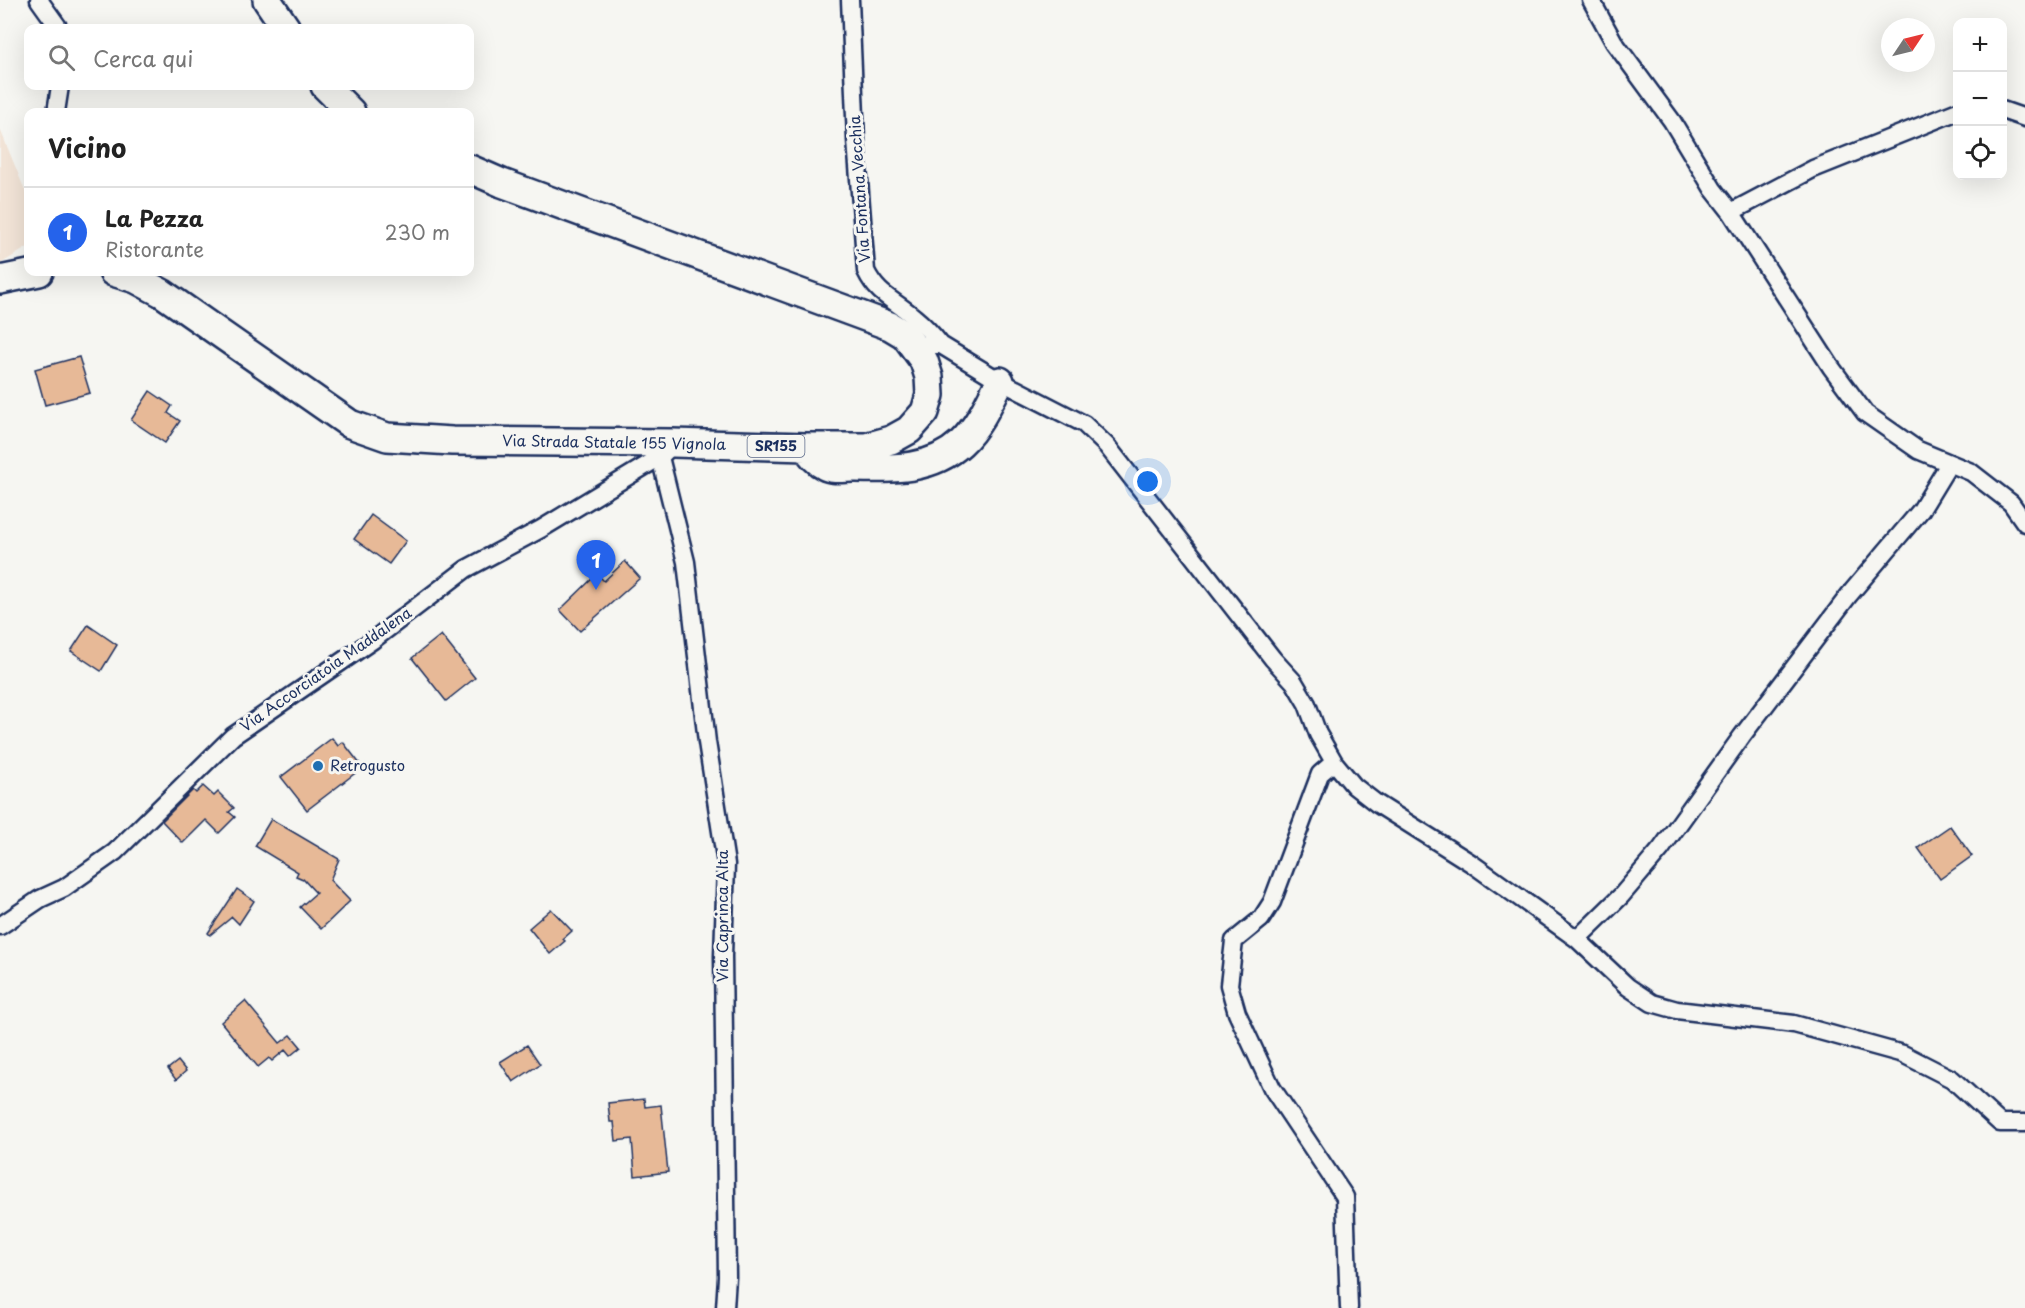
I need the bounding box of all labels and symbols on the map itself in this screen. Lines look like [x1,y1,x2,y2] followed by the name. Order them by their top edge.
[1881,18,1935,72] north arrow
[842,114,875,263] street label: Via Fontana Vecchia
[502,428,727,455] street label: Via Strada Statale 155 Vignola
[748,435,804,457] road number: SR155
[1133,467,1162,496] your location
[576,540,616,590] pin: 1
[235,601,416,737] street label: Via Accorciatoia Maddalena
[330,753,405,776] place label: Retrogusto
[311,759,325,773] marker: Retrogusto
[710,849,733,982] street label: Via Caprinca Alta

